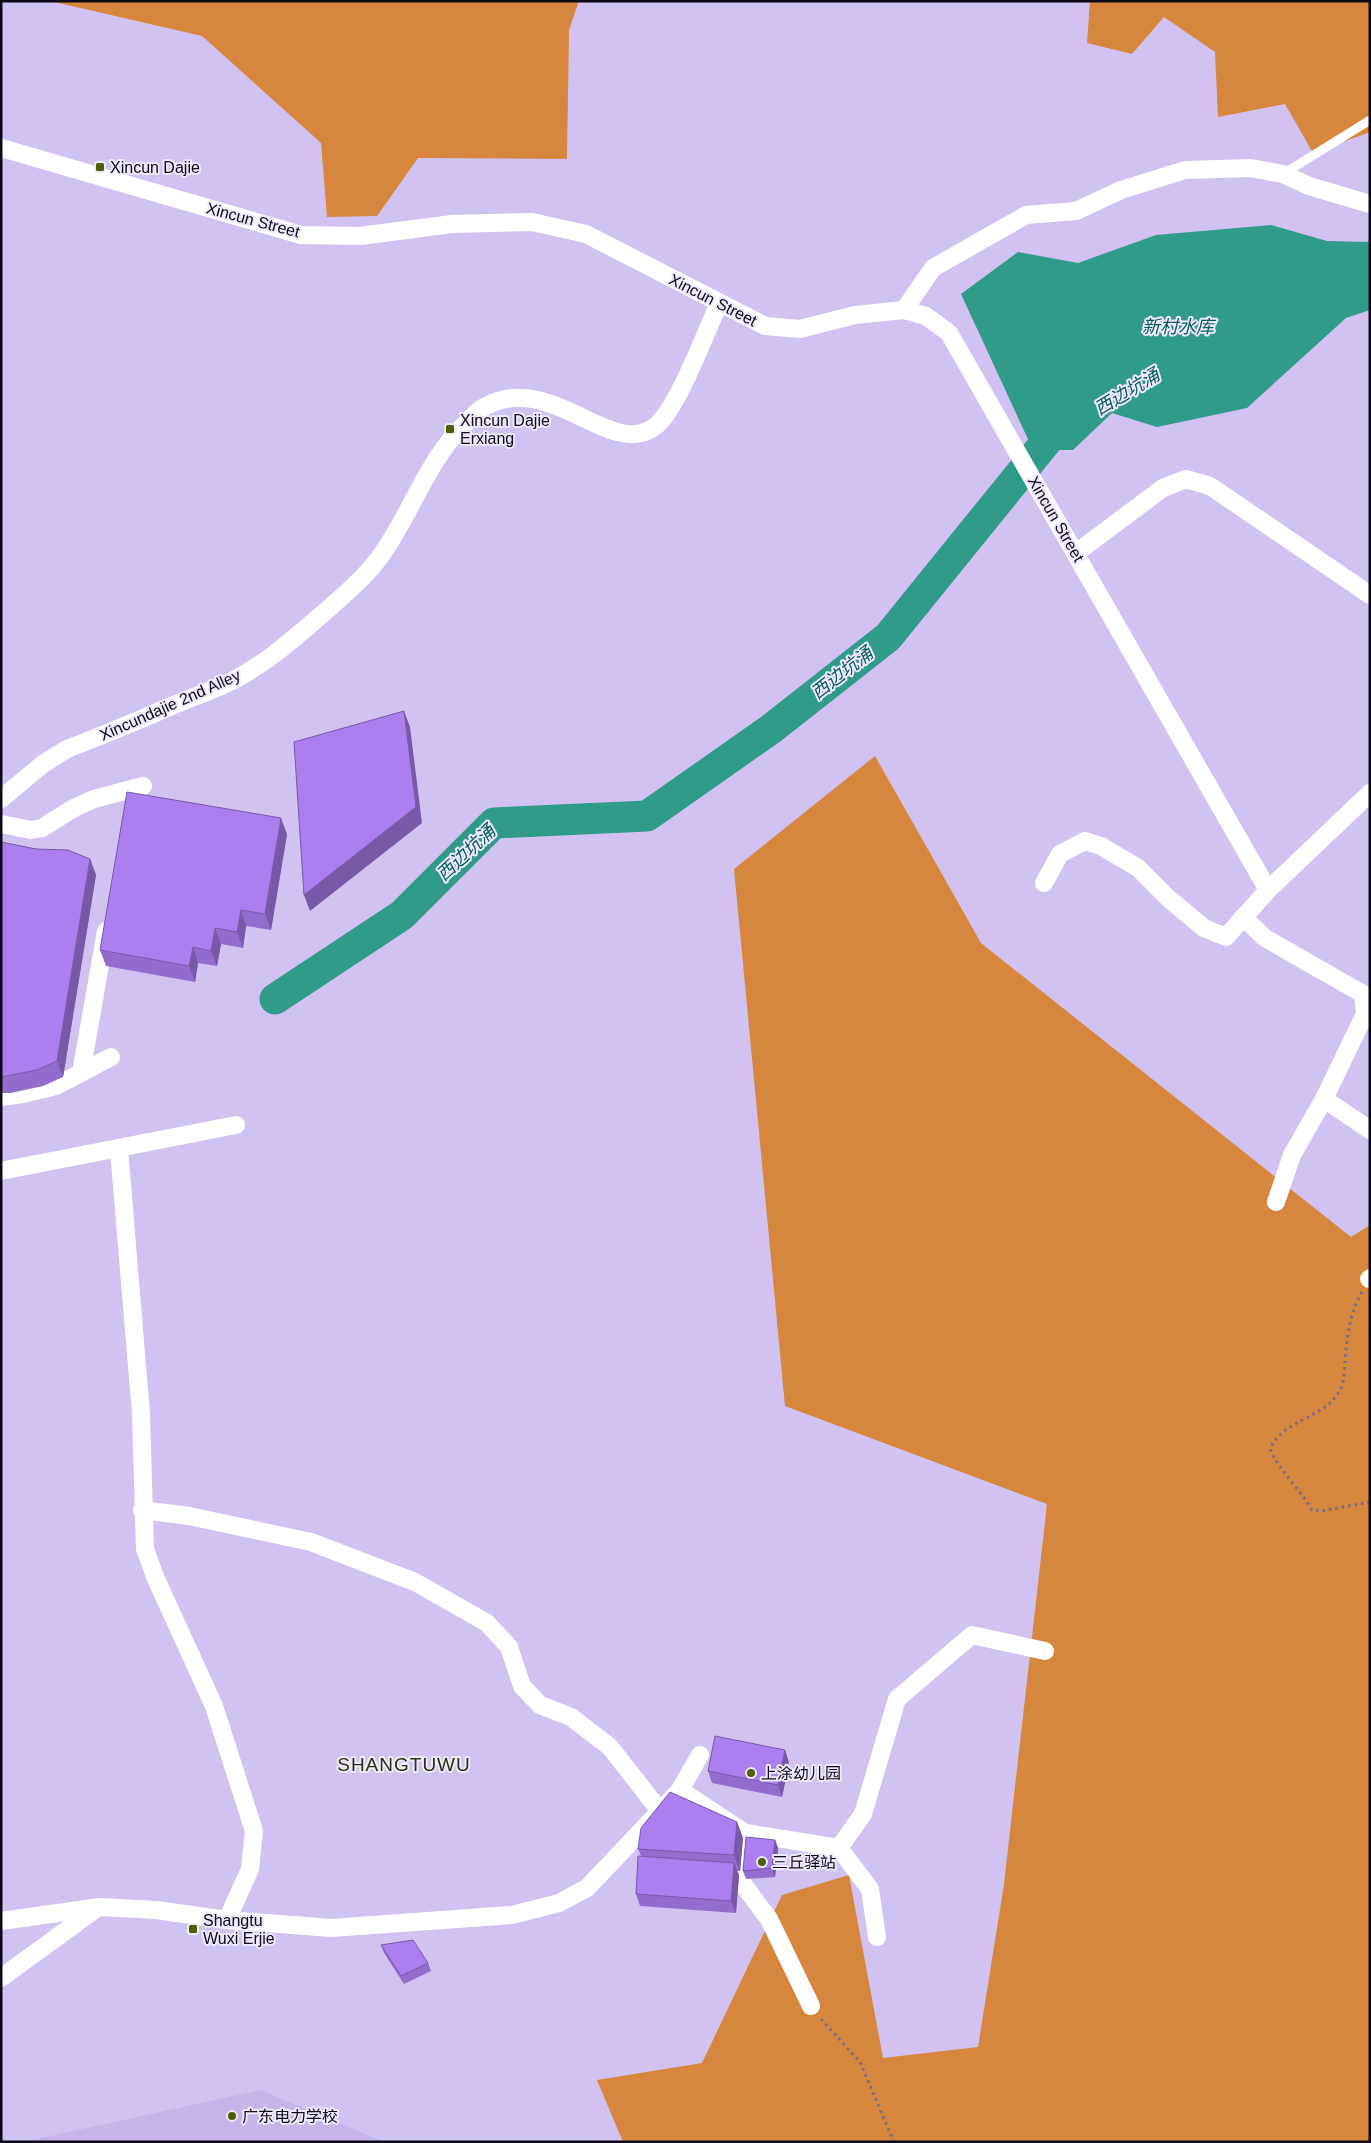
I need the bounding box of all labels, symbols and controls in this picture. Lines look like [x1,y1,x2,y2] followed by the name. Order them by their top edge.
[110,159,200,176] place label: Xincun Dajie
[94,161,106,173] marker: Xincun Dajie
[204,199,302,241] street label: Xincun Street
[666,271,760,330] street label: Xincun Street
[1142,317,1217,337] water label: 新村水库
[1091,364,1165,419] water label: 西边坑涌
[460,412,550,447] place label: Xincun Dajie Erxiang
[444,423,456,435] marker: Xincun Dajie Erxiang
[1025,473,1088,565] street label: Xincun Street
[807,642,878,703] water label: 西边坑涌
[97,666,243,744] street label: Xincundajie 2nd Alley
[433,820,501,885] water label: 西边坑涌
[337,1754,471,1775] district label: SHANGTUWU
[761,1765,841,1782] place label: 上涂幼儿园
[745,1767,757,1779] marker: 上涂幼儿园
[772,1854,836,1871] place label: 三丘驿站
[756,1856,768,1868] marker: 三丘驿站
[203,1912,275,1947] place label: Shangtu Wuxi Erjie
[187,1923,199,1935] marker: Shangtu Wuxi Erjie
[242,2108,338,2125] place label: 广东电力学校
[226,2110,238,2122] marker: 广东电力学校

